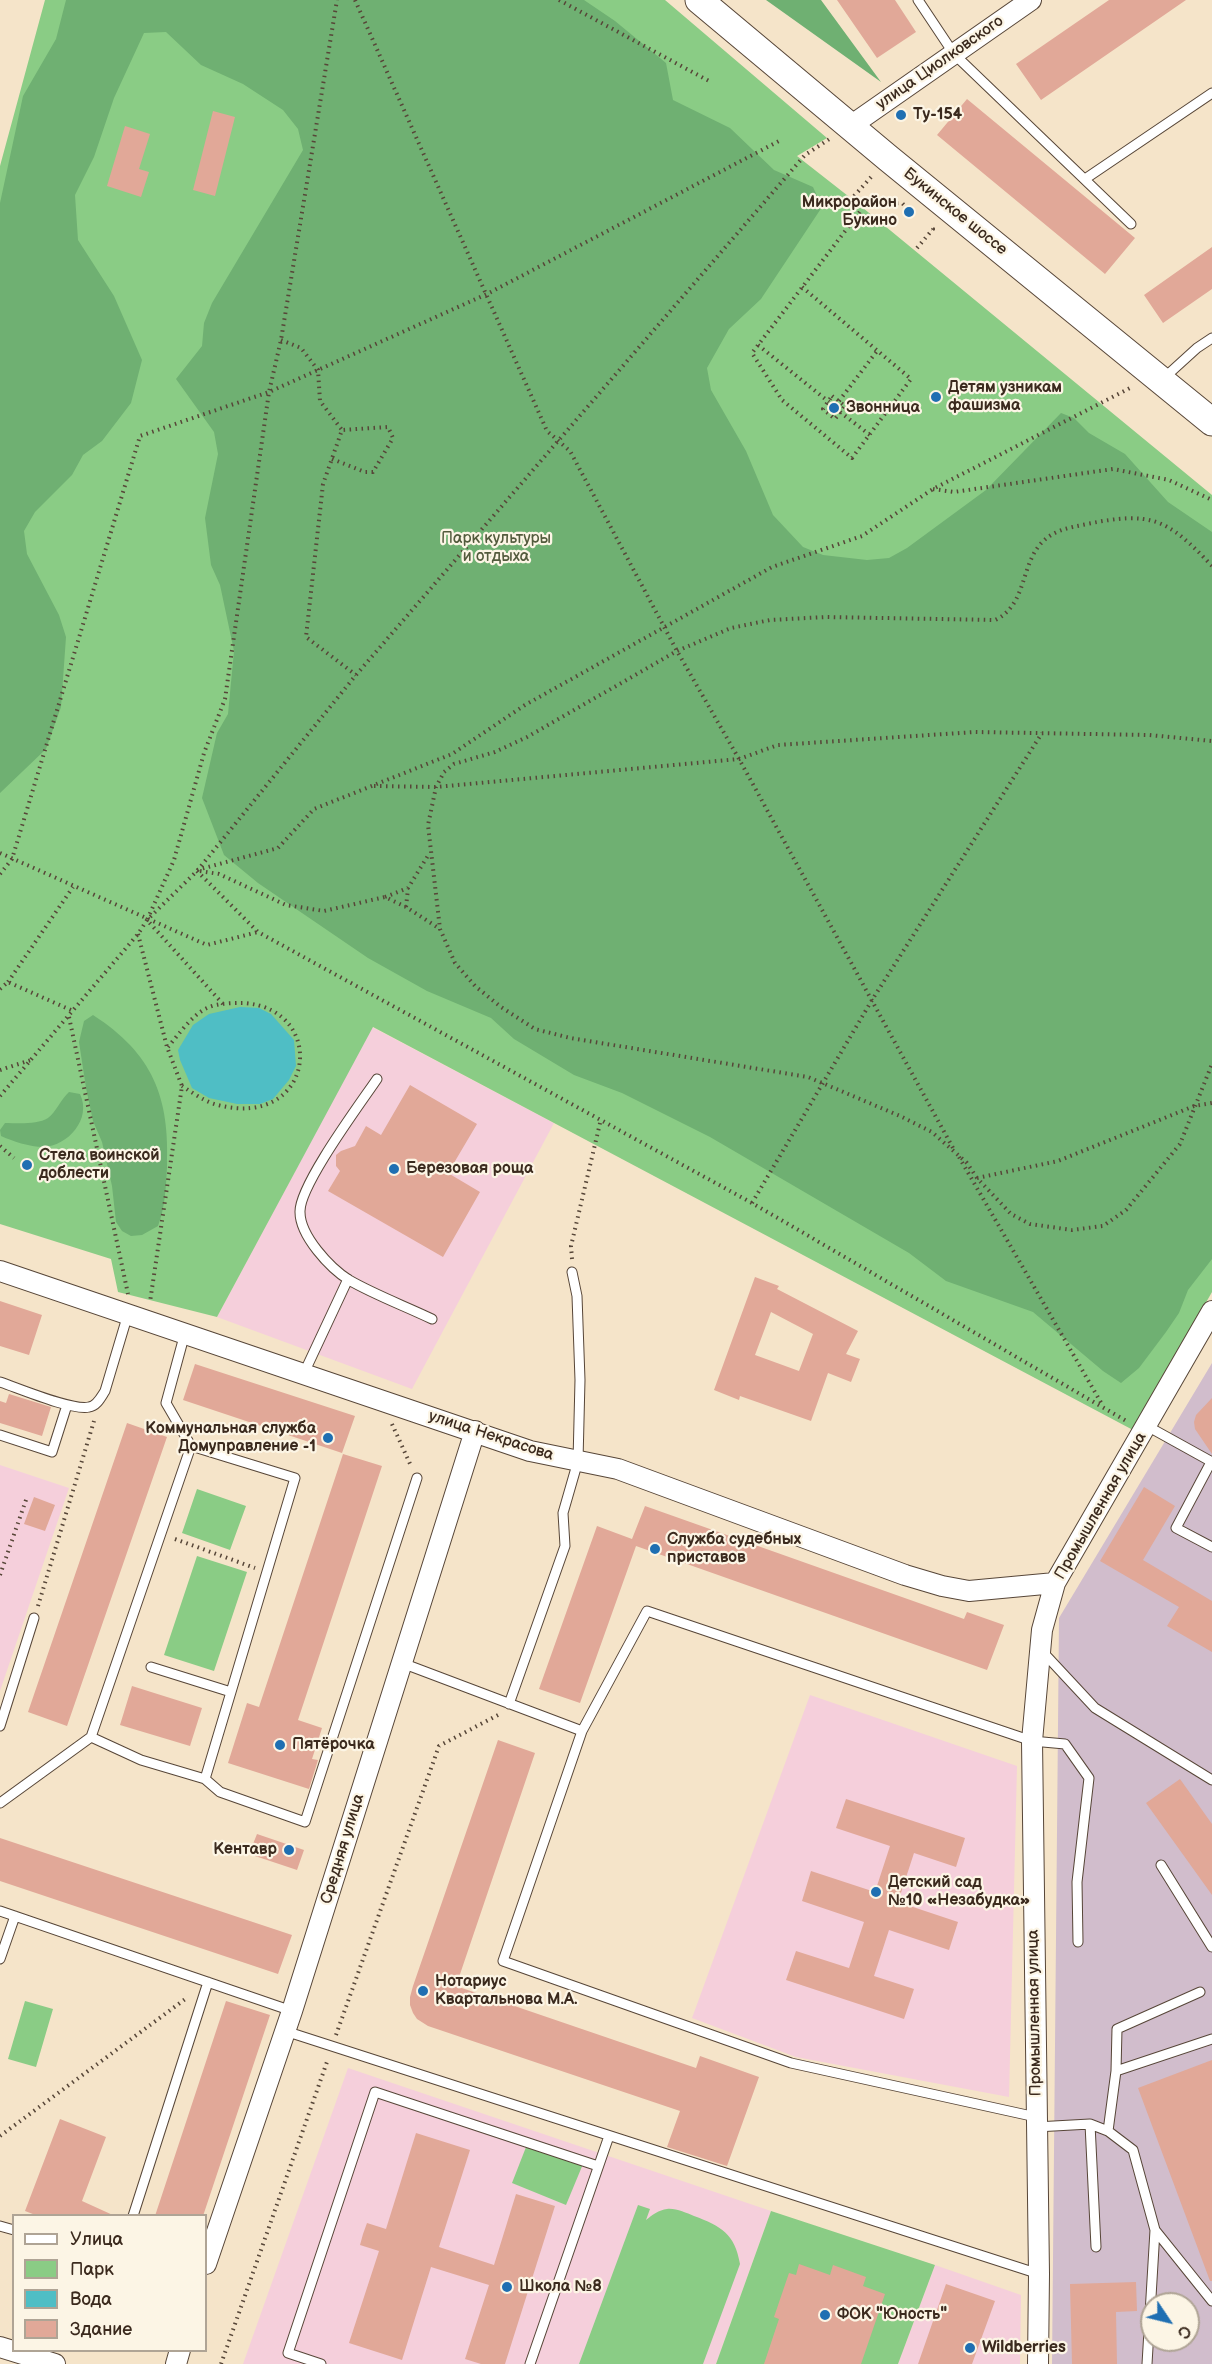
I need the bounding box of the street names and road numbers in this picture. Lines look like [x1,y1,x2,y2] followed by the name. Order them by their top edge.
[873,12,1007,114] street label: улица Циолковского
[899,164,1011,260] street label: Букинское шоссе
[426,1407,556,1465] street label: улица Некрасова
[1051,1429,1151,1583] street label: Промышленная улица
[317,1792,369,1906] street label: Средняя улица
[1024,1929,1046,2097] street label: Промышленная улица

